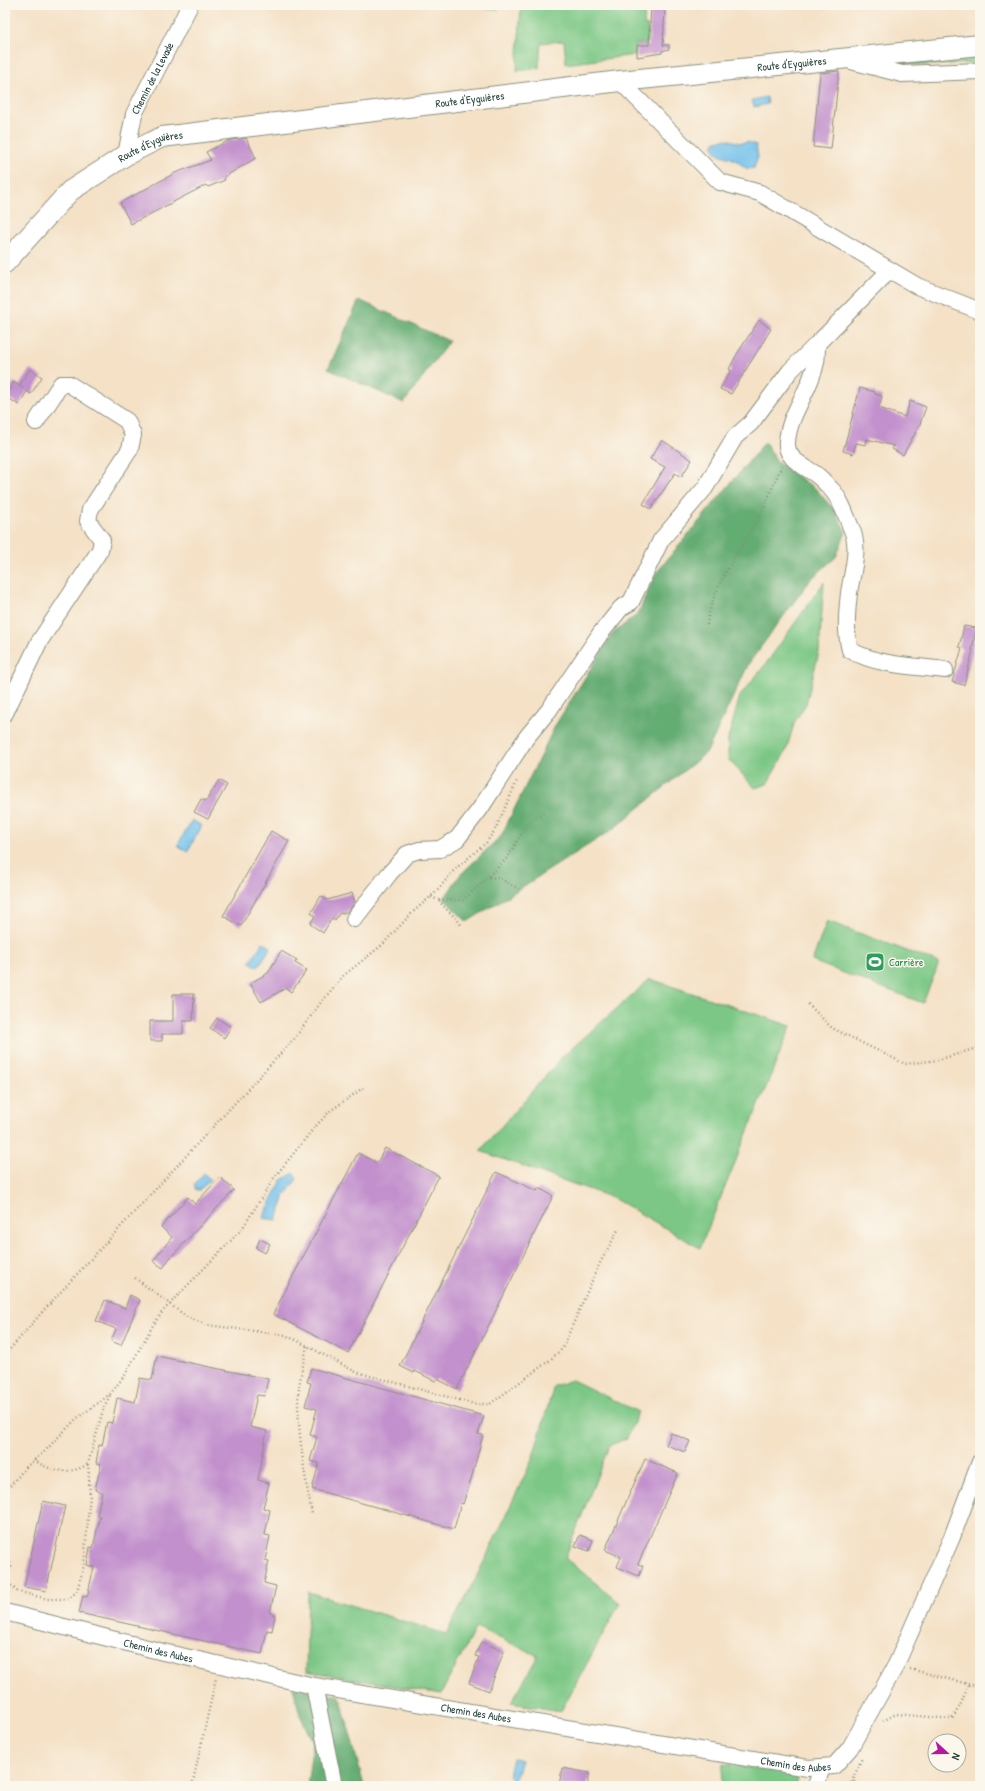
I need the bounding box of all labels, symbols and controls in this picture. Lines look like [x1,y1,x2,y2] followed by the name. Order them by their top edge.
[128,39,177,117] street label: Chemin de la Levade
[757,53,827,74] street label: Route d'Eyguières
[435,88,505,111] street label: Route d'Eyguières
[115,128,184,165] street label: Route d'Eyguières
[864,951,886,973] sports icon: Carrière
[889,955,924,969] place label: Carrière
[122,1635,194,1666] street label: Chemin des Aubes
[440,1700,512,1726] street label: Chemin des Aubes
[927,1733,967,1773] north arrow
[949,1751,964,1762] text: N
[760,1753,831,1775] street label: Chemin des Aubes

